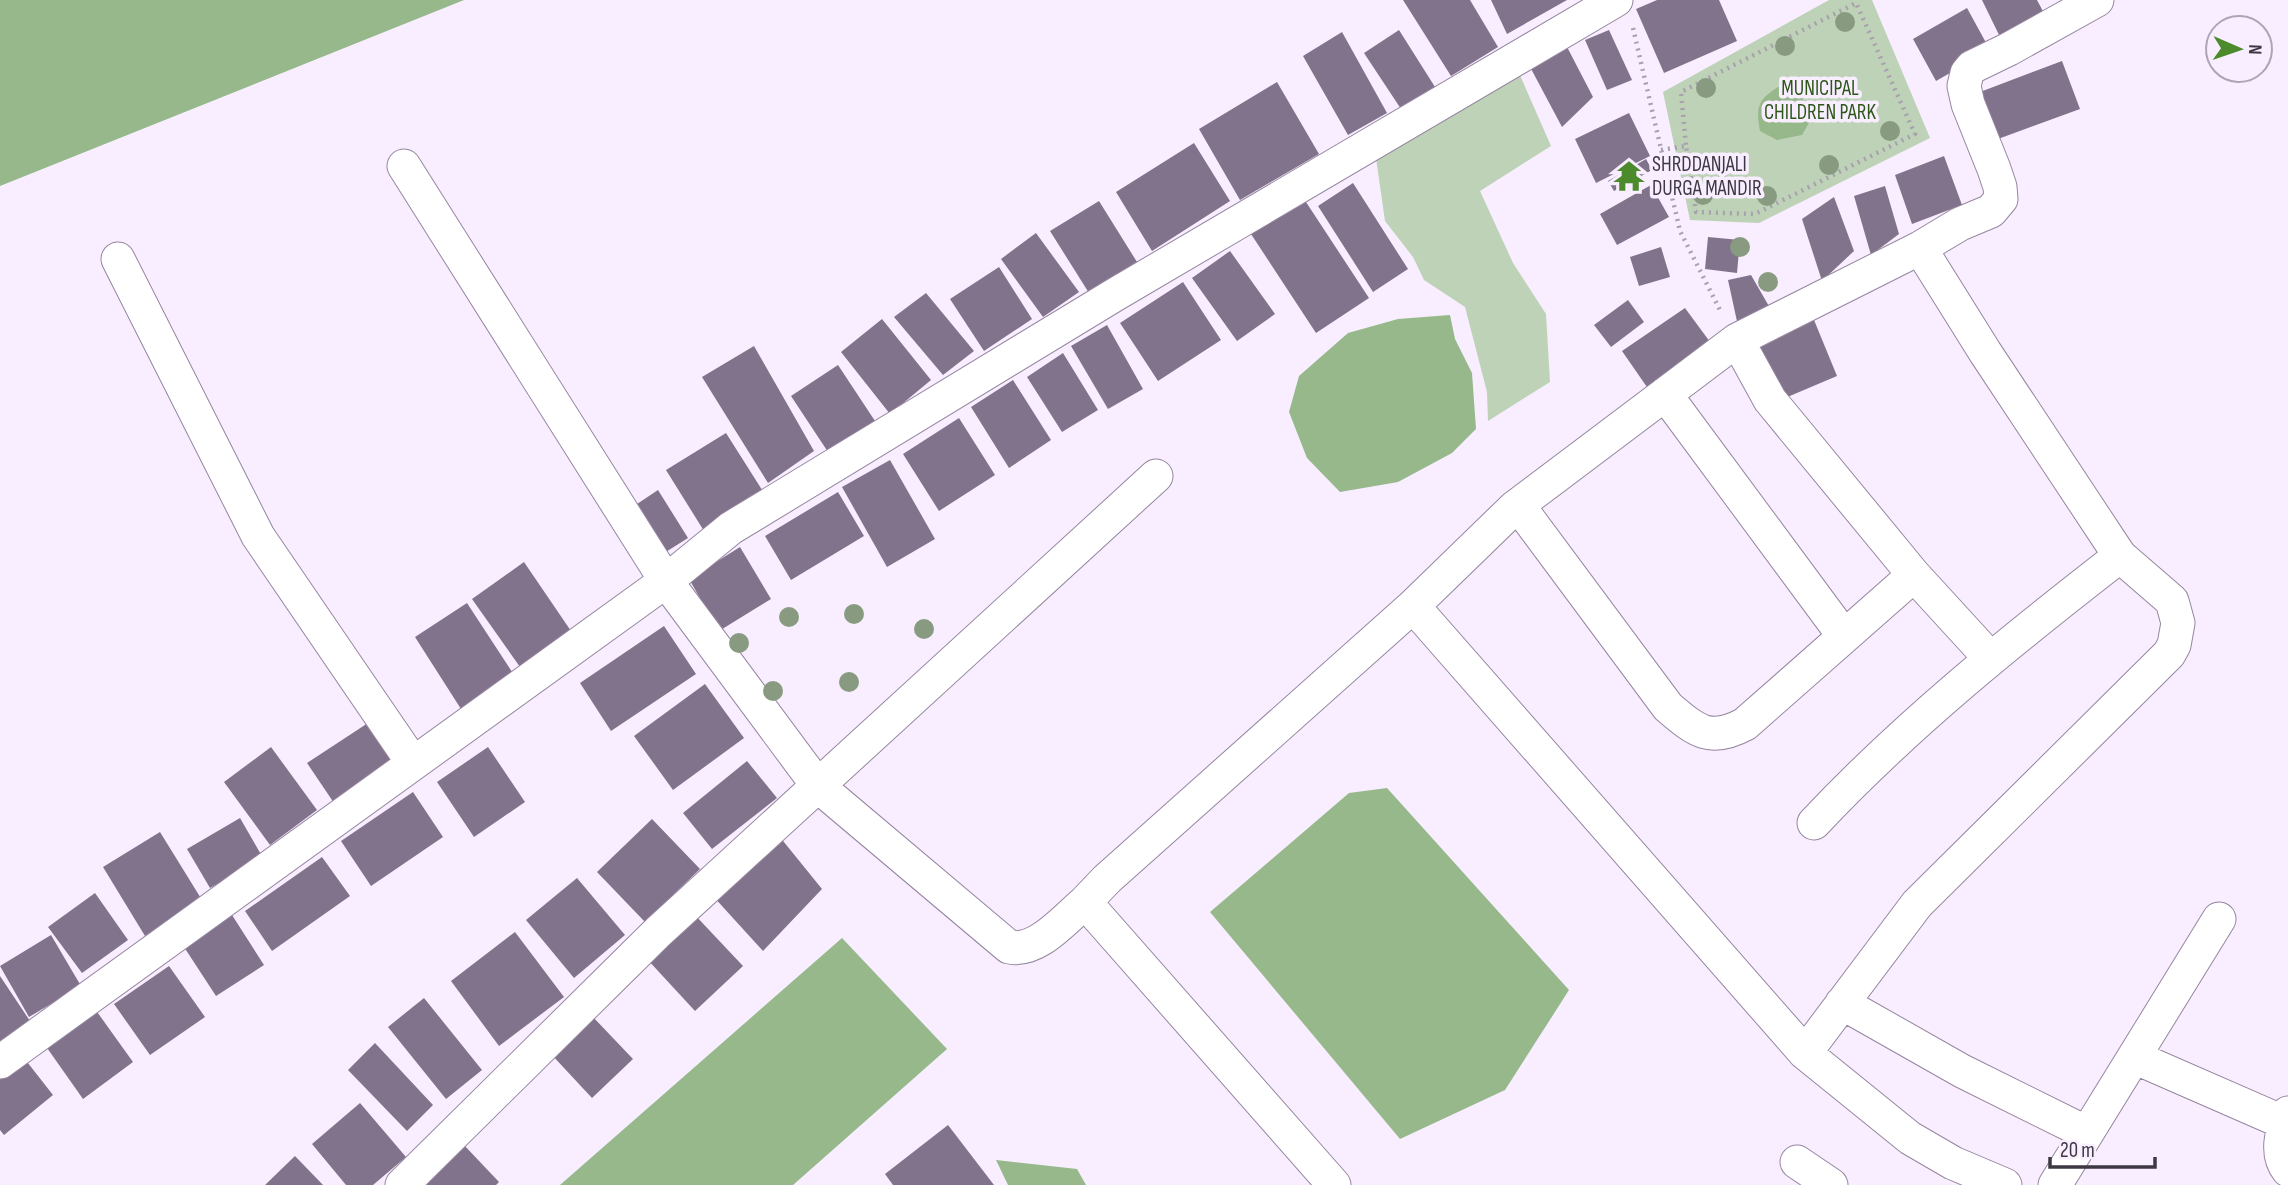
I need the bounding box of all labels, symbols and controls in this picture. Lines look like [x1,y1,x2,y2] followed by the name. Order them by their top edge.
[2204,14,2274,84] north arrow
[2243,44,2266,55] text: N
[1764,76,1877,125] park label: MUNICIPAL CHILDREN PARK
[1652,152,1762,201] place label: SHRDDANJALI DURGA MANDIR
[1612,159,1646,193] temple icon: SHRDDANJALI DURGA MANDIR
[2050,1126,2155,1170] scale bar
[2060,1138,2095,1163] text: 20 m

